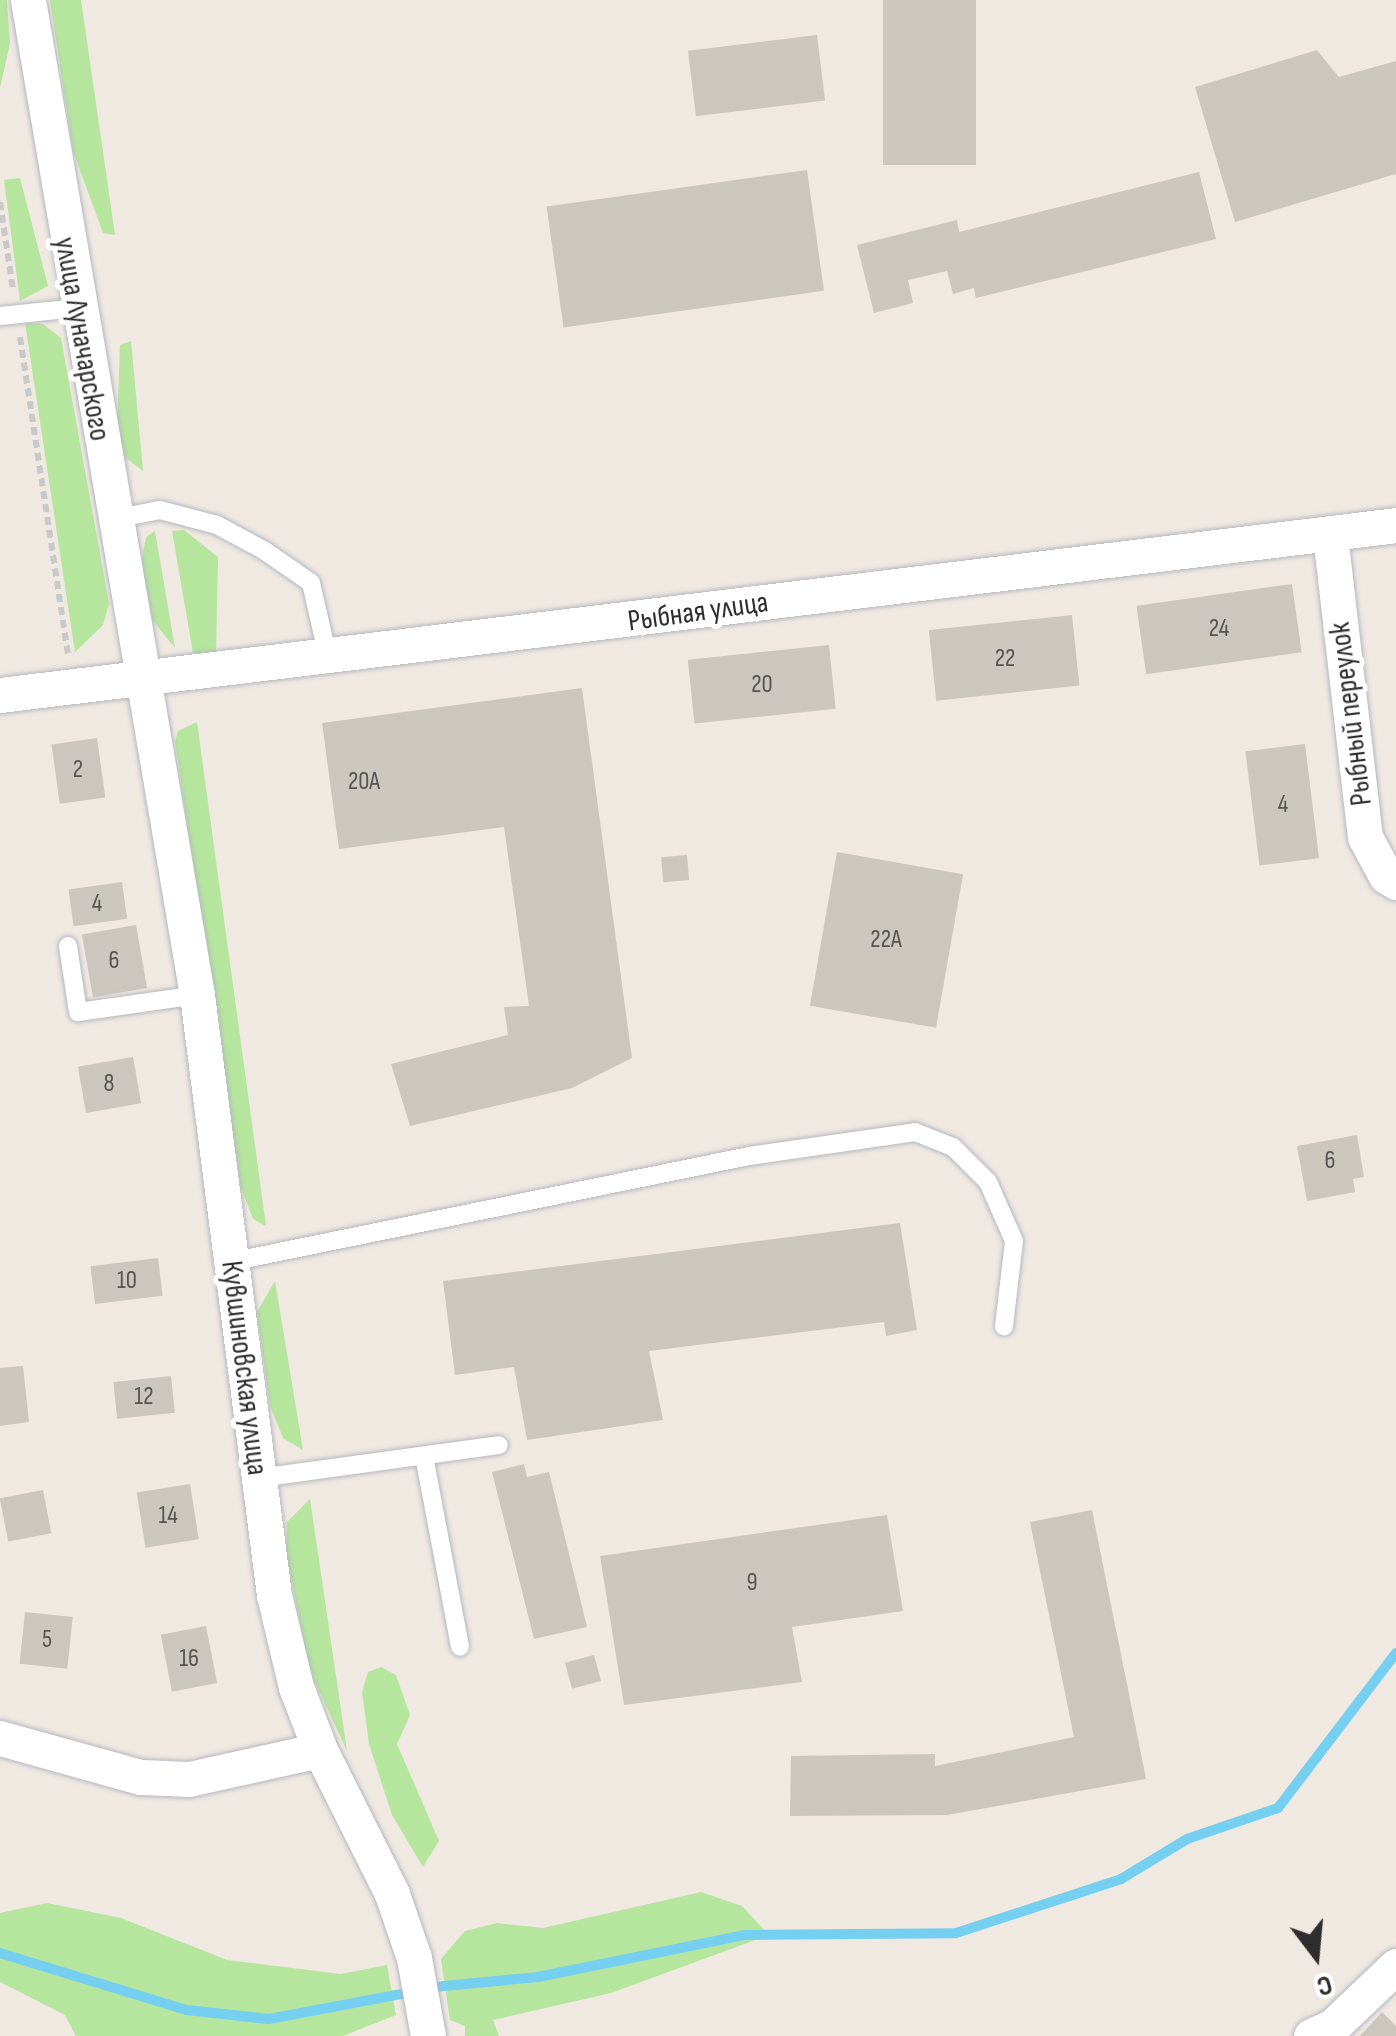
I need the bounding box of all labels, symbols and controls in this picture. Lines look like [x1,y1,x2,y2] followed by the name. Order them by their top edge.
[46,234,118,444] street label: улица Луначарского
[625,584,771,640] street label: Рыбная улица
[1209,614,1229,644] house number: 24
[1322,620,1380,808] street label: Рыбный переулок
[995,644,1015,674] house number: 22
[751,670,773,700] house number: 20
[73,755,83,785] house number: 2
[348,767,380,797] house number: 20А
[1278,790,1288,820] house number: 4
[92,889,102,919] house number: 4
[870,925,902,955] house number: 22А
[109,946,119,976] house number: 6
[104,1069,114,1099] house number: 8
[1325,1146,1335,1176] house number: 6
[213,1259,275,1477] street label: Кувшиновская улица
[117,1266,137,1296] house number: 10
[134,1382,154,1412] house number: 12
[158,1501,178,1531] house number: 14
[746,1568,758,1598] house number: 9
[42,1625,52,1655] house number: 5
[179,1644,199,1674] house number: 16
[1266,1906,1366,2006] north arrow
[1313,1967,1336,2003] text: С

